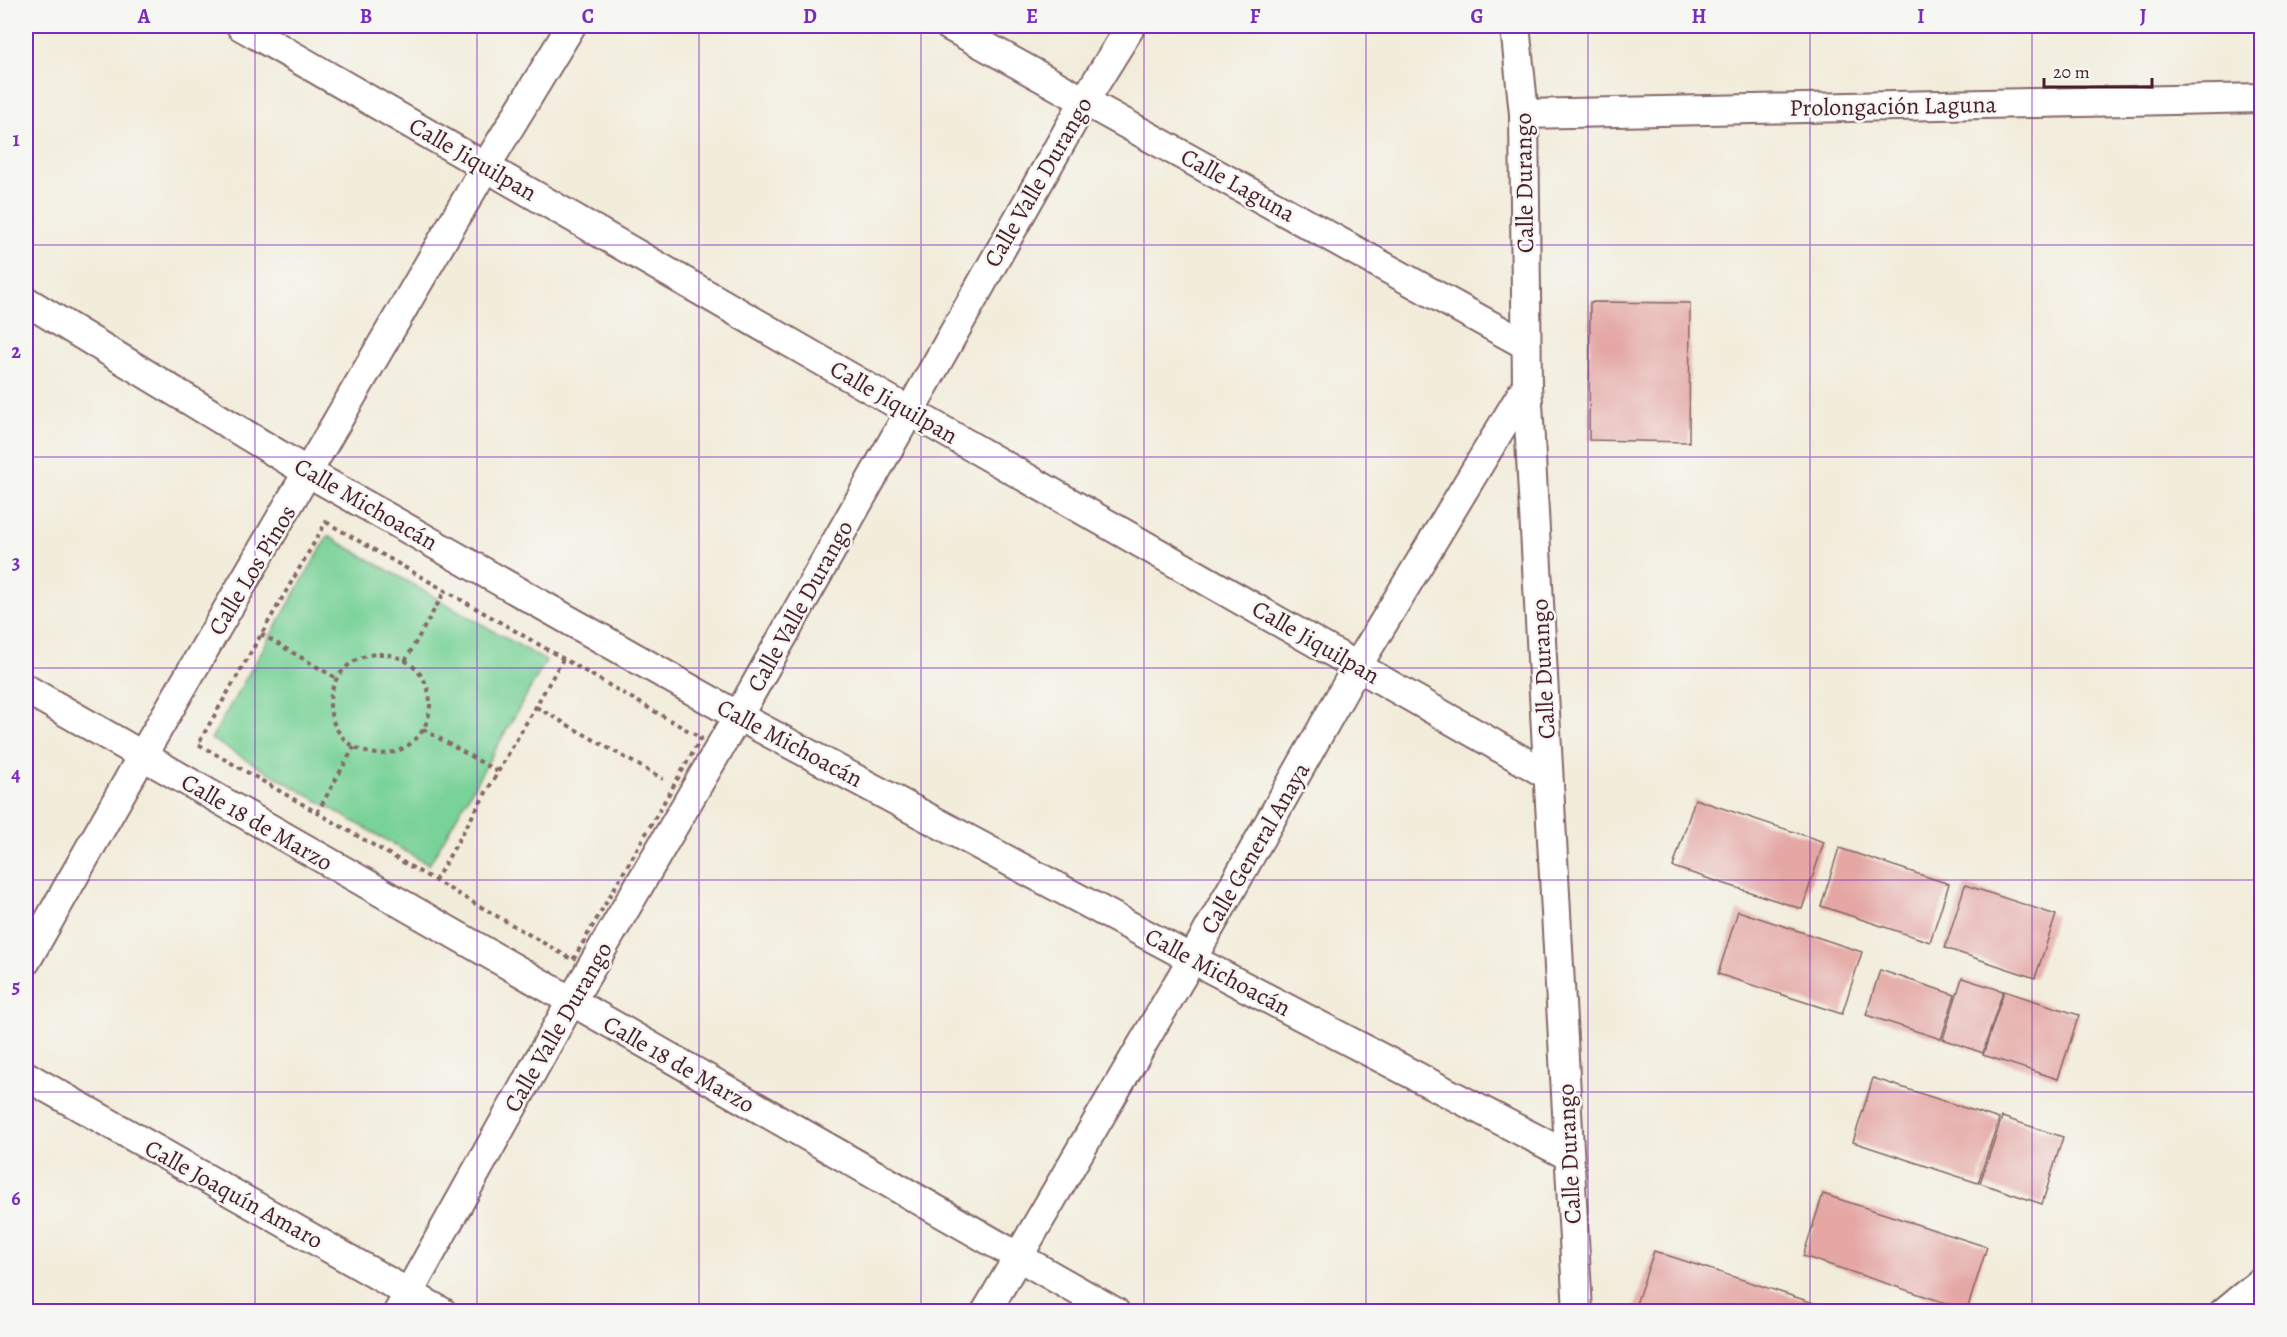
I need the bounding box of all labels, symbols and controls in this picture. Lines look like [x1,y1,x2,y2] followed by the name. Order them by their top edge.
[137,3,151,30] text: A
[360,3,372,30] text: B
[582,3,594,30] text: C
[803,3,817,30] text: D
[1026,3,1038,30] text: E
[1250,3,1261,30] text: F
[1470,3,1484,30] text: G
[1692,3,1707,30] text: H
[1917,3,1925,30] text: I
[2140,3,2147,30] text: J
[2044,51,2152,89] scale bar
[2053,60,2090,84] text: 20 m
[1789,88,1998,124] street label: Prolongación Laguna
[976,91,1100,273] street label: Calle Valle Durango
[403,110,543,208] street label: Calle Jiquilpan
[1507,112,1541,254] street label: Calle Durango
[12,126,20,153] text: 1
[1175,140,1302,230] street label: Calle Laguna
[11,338,21,365] text: 2
[824,353,964,451] street label: Calle Jiquilpan
[288,450,444,558] street label: Calle Michoacán
[201,499,303,641] street label: Calle Los Pinos
[740,514,860,698] street label: Calle Valle Durango
[12,549,20,576] text: 3
[1246,593,1386,691] street label: Calle Jiquilpan
[1523,598,1563,740] street label: Calle Durango
[712,691,868,795] street label: Calle Michoacán
[1193,756,1318,940] street label: Calle General Anaya
[11,761,21,788] text: 4
[175,766,339,878] street label: Calle 18 de Marzo
[1140,920,1296,1024] street label: Calle Michoacán
[496,936,620,1118] street label: Calle Valle Durango
[12,973,20,1000] text: 5
[597,1008,761,1120] street label: Calle 18 de Marzo
[1549,1083,1589,1225] street label: Calle Durango
[139,1132,329,1256] street label: Calle Joaquín Amaro
[11,1185,21,1212] text: 6

